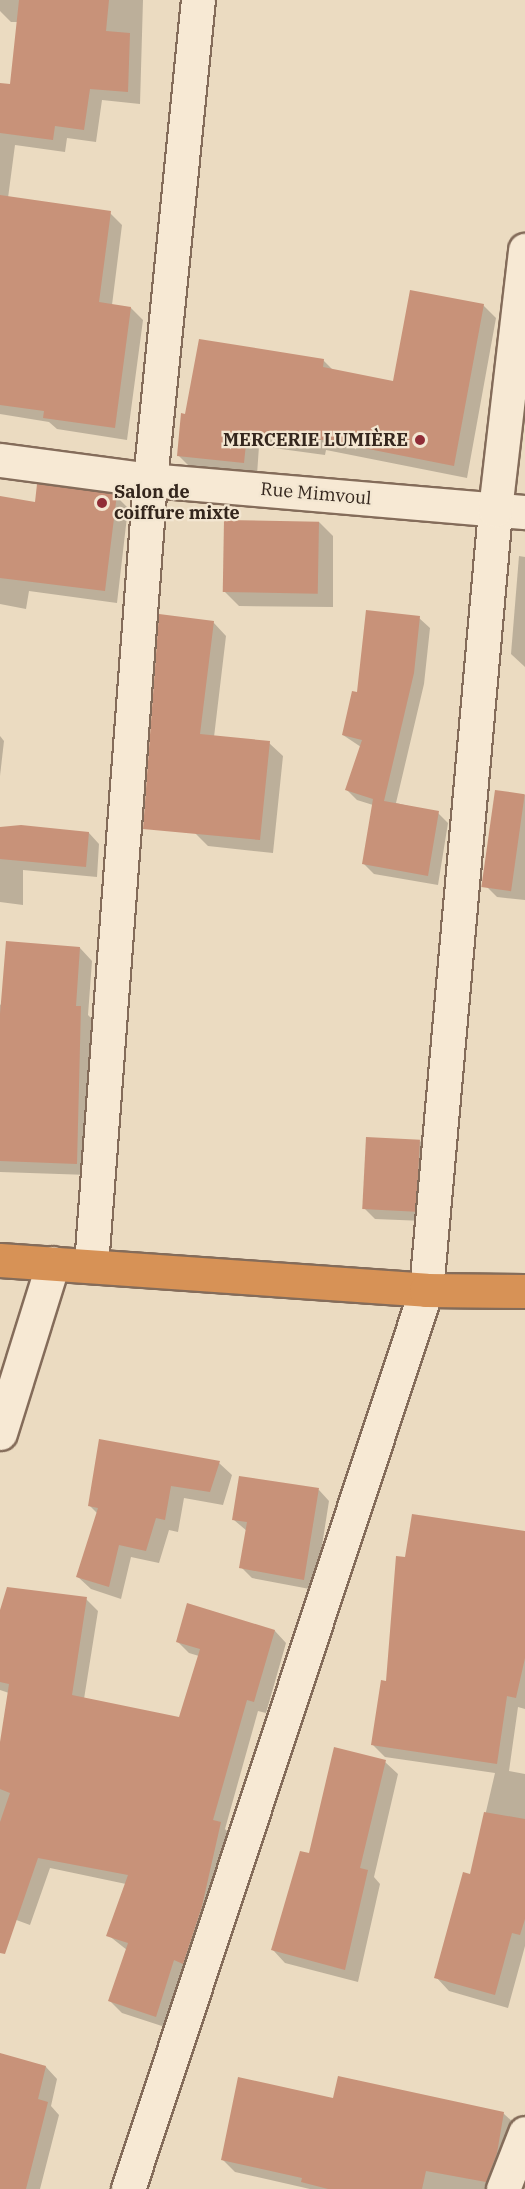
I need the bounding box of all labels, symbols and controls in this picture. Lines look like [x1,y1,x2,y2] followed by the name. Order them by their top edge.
[223,429,408,451] place label: MERCERIE LUMIÈRE
[413,433,427,447] marker: MERCERIE LUMIÈRE
[260,478,372,510] street label: Rue Mimvoul
[114,482,240,524] place label: Salon de coiffure mixte
[95,496,109,510] marker: Salon de coiffure mixte

